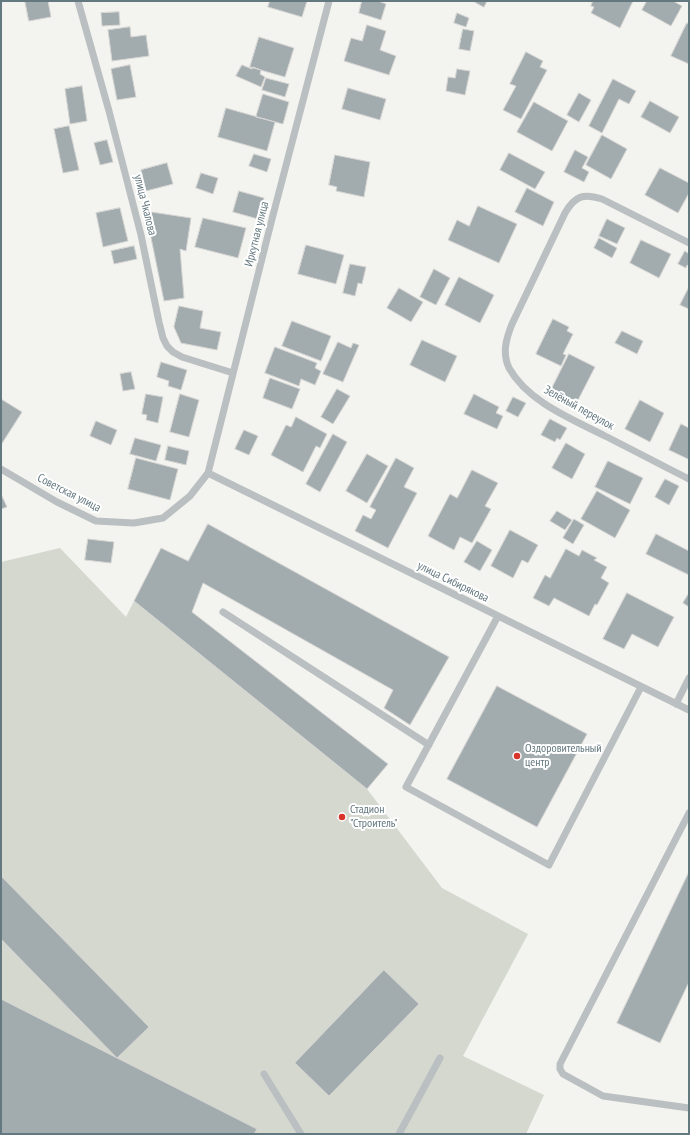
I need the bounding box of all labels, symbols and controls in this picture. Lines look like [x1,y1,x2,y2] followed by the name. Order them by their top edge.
[130,173,160,237] street label: улица Чкалова
[242,200,272,268] street label: Иркутная улица
[541,383,617,433] street label: Зелёный переулок
[35,471,103,515] street label: Советская улица
[415,559,491,605] street label: улица Сибирякова
[525,742,602,770] place label: Оздоровительный центр
[512,751,522,761] marker: Оздоровительный центр
[350,803,397,831] place label: Стадион "Строитель"
[337,812,347,822] marker: Стадион "Строитель"

